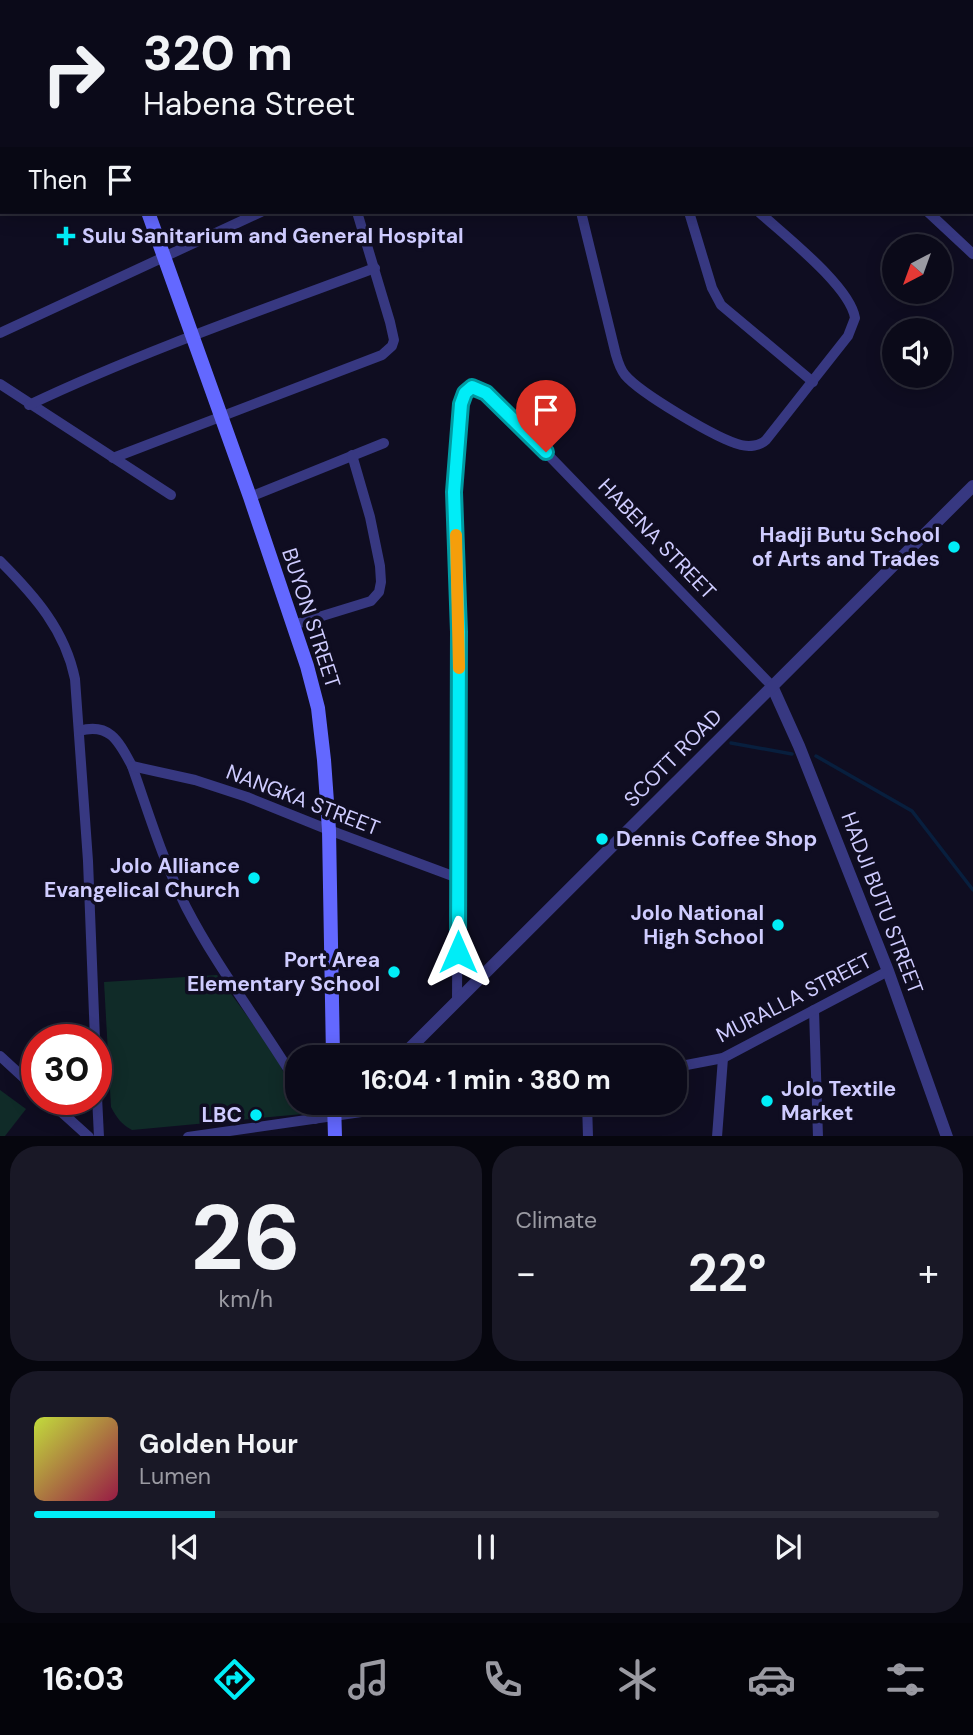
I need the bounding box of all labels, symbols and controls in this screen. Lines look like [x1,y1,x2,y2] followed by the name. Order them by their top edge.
[143,21,293,85] text: 320 m
[28,28,119,119] icon: right
[143,83,355,125] text: Habena Street
[101,161,139,199] icon: arrive
[28,163,87,197] text: Then
[82,222,464,250] place label: Sulu Sanitarium and General Hospital
[56,226,76,246] marker: Sulu Sanitarium and General Hospital
[882,234,952,304] north arrow
[882,234,952,388] map controls
[882,318,952,388] button: sound
[516,380,576,452] pin
[527,391,565,429] icon: arrive
[592,472,722,606] street label: HABENA STREET
[752,521,940,573] place label: Hadji Butu School of Arts and Trades
[946,539,962,555] marker: Hadji Butu School of Arts and Trades
[275,544,347,692] street label: BUYON STREET
[618,703,728,813] street label: SCOTT ROAD
[222,758,384,842] street label: NANGKA STREET
[834,808,930,998] street label: HADJI BUTU STREET
[616,825,817,853] place label: Dennis Coffee Shop
[594,831,610,847] marker: Dennis Coffee Shop
[44,852,240,904] place label: Jolo Alliance Evangelical Church
[246,870,262,886] marker: Jolo Alliance Evangelical Church
[630,899,764,951] place label: Jolo National High School
[421,915,495,989] position arrow
[770,917,786,933] marker: Jolo National High School
[187,946,380,998] place label: Port Area Elementary School
[711,947,877,1049] street label: MURALLA STREET
[386,964,402,980] marker: Port Area Elementary School
[21,1024,112,1115] speed limit sign: 30
[361,1063,611,1097] text: 16:04 · 1 min · 380 m
[781,1075,896,1127] place label: Jolo Textile Market
[759,1093,775,1109] marker: Jolo Textile Market
[201,1101,242,1129] place label: LBC
[248,1107,264,1123] marker: LBC
[191,1179,301,1297] text: 26
[516,1205,597,1235] text: Climate
[688,1239,767,1307] text: 22°
[516,1248,536,1298] text: −
[918,1248,939,1298] text: +
[219,1284,273,1314] text: km/h
[139,1427,298,1461] text: Golden Hour
[139,1461,211,1491] text: Lumen
[166,1528,204,1566] icon: previous
[467,1528,505,1566] icon: pause
[769,1528,807,1566] icon: next
[210,1655,259,1704] icon: directions
[344,1655,393,1704] icon: music
[478,1655,527,1704] icon: phone
[613,1655,662,1704] icon: climate
[747,1655,796,1704] icon: car
[881,1655,930,1704] icon: filters
[43,1658,125,1700] text: 16:03

